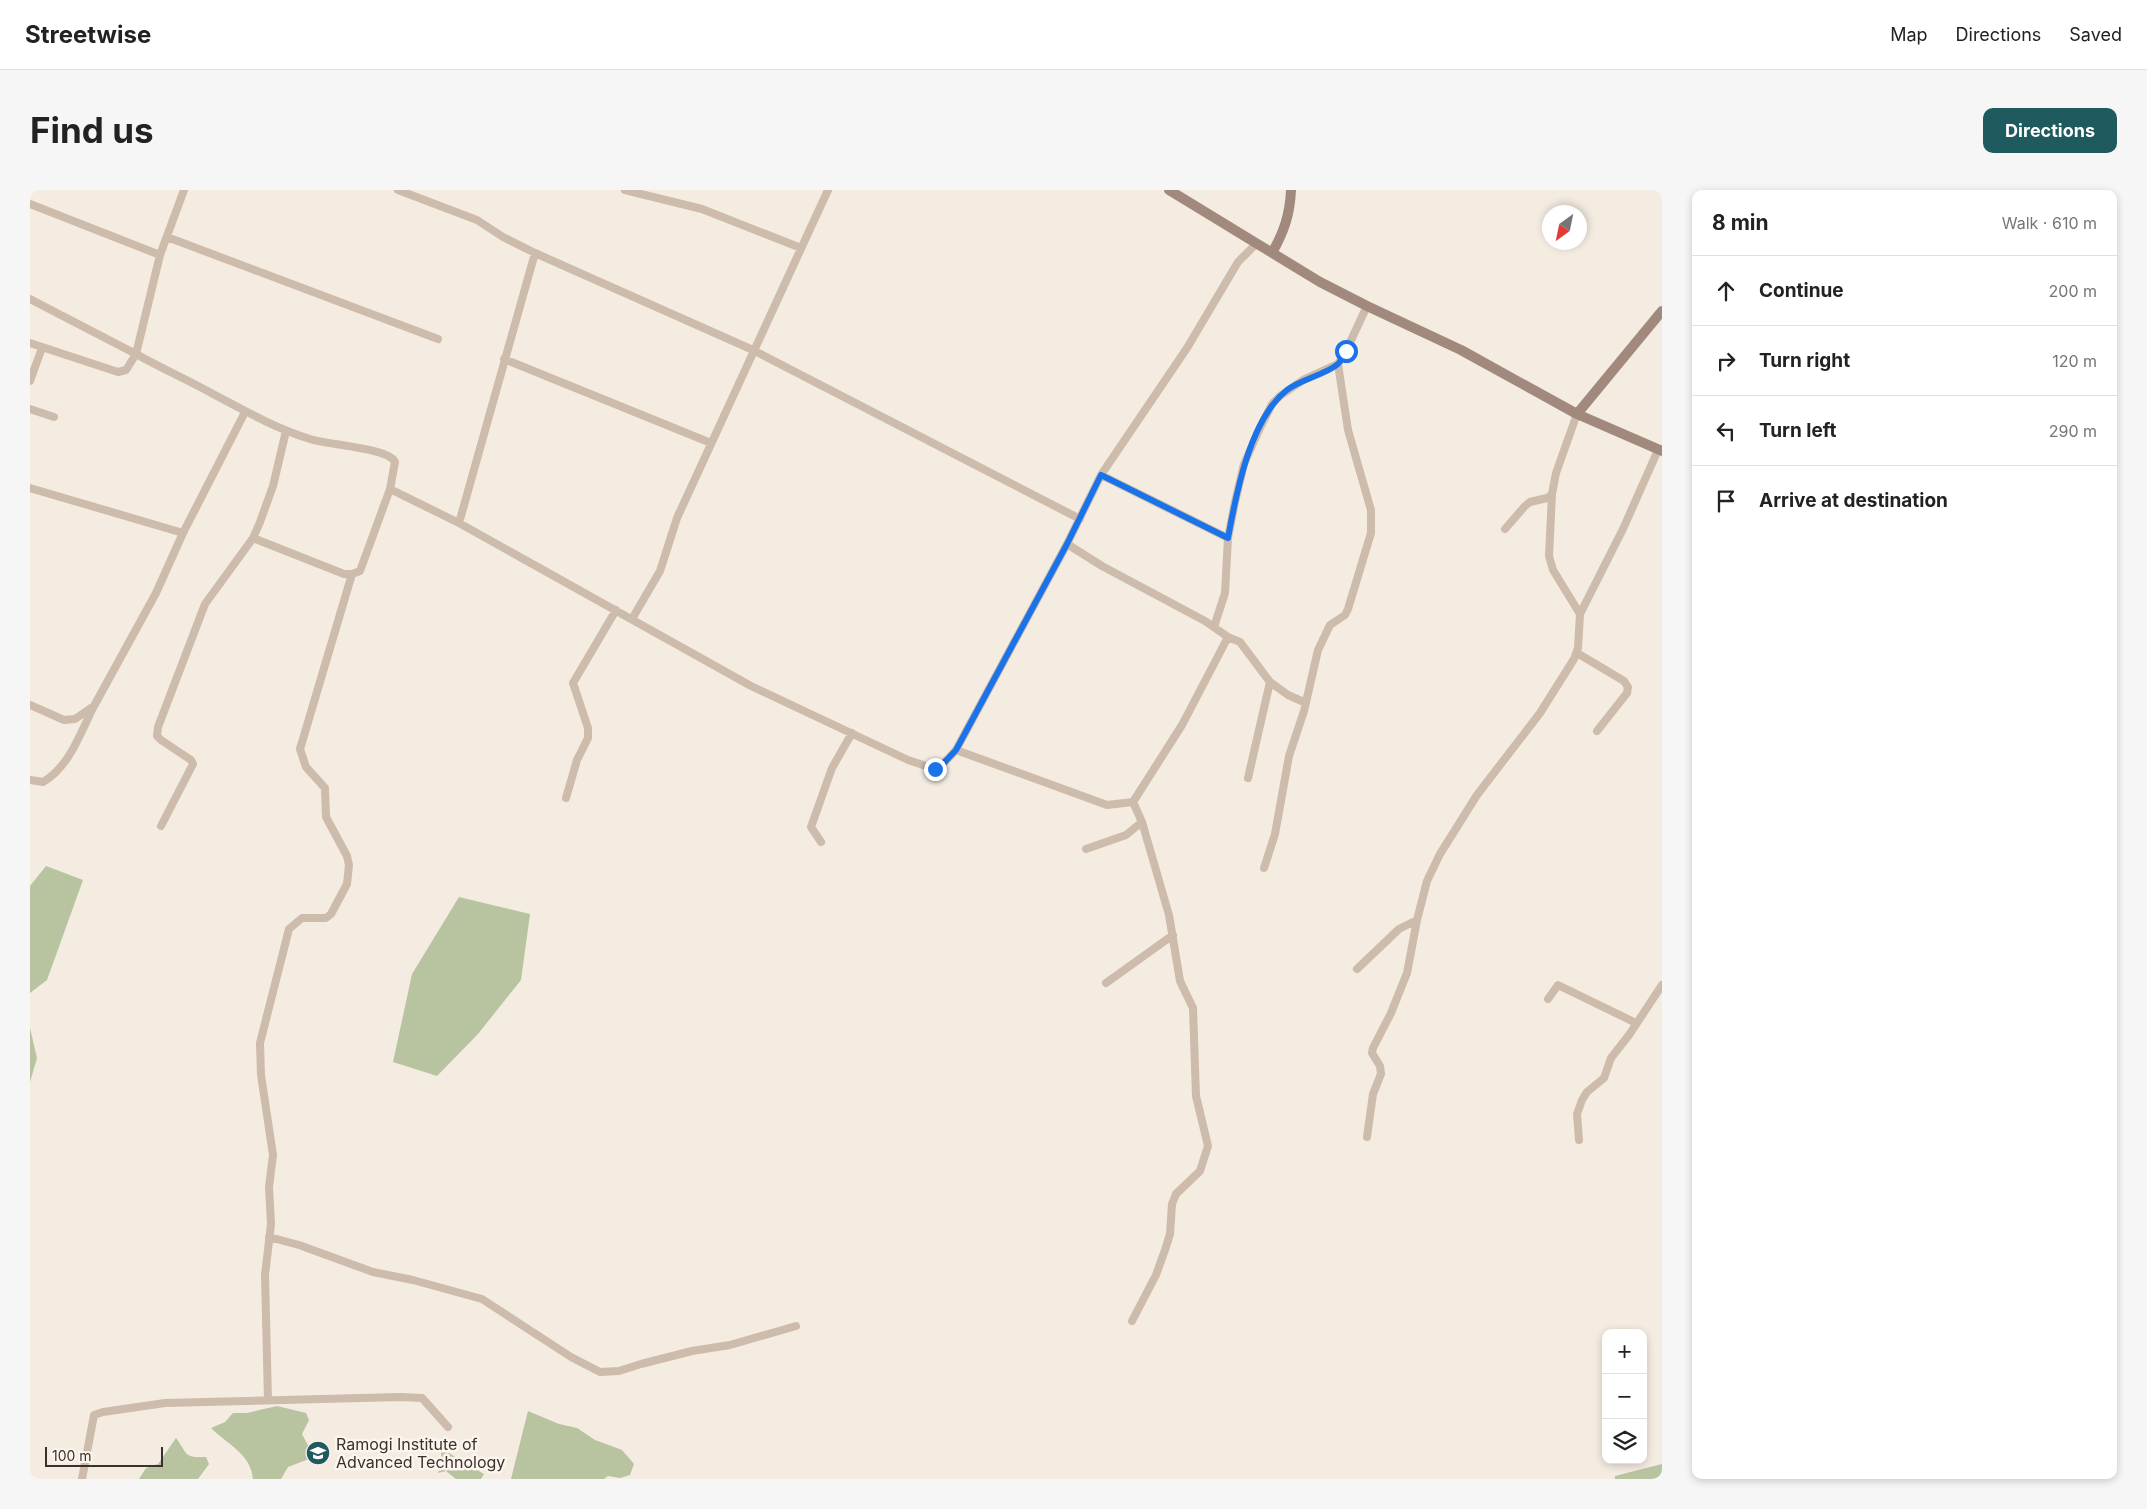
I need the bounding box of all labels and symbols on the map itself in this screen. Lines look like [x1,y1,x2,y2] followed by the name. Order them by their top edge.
[1542,205,1587,250] north arrow
[1335,340,1358,363] route start
[924,758,947,781] route end
[336,1434,505,1472] place label: Ramogi Institute of Advanced Technology
[305,1440,331,1466] school or university icon: Ramogi Institute of Advanced Technology
[45,1444,162,1467] scale bar

